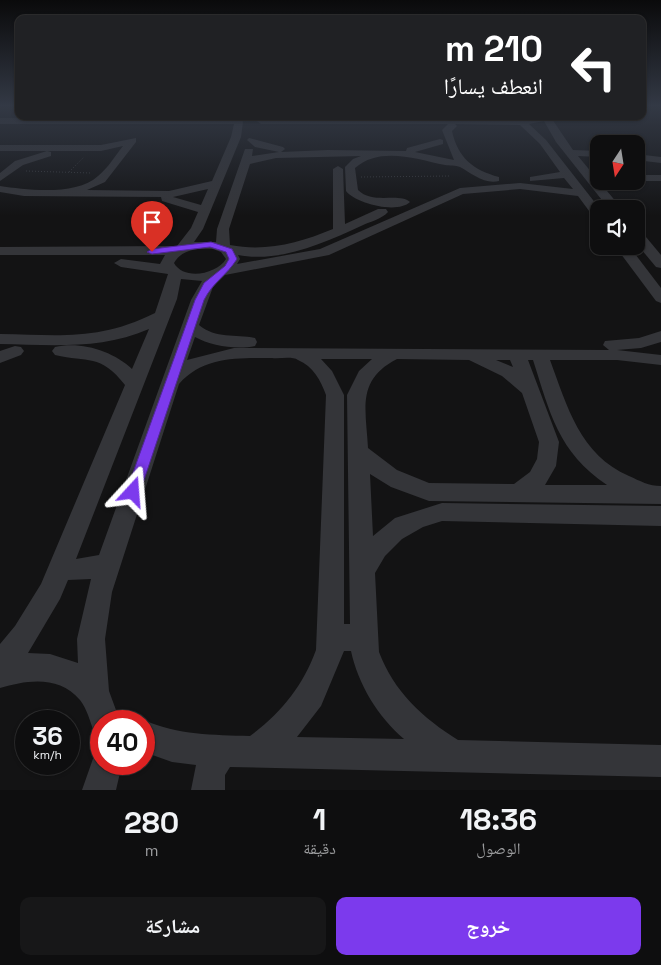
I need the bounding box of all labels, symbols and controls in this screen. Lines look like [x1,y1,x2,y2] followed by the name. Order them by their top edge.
[445,27,543,71] text: 210 m
[561,35,626,100] icon: left
[444,72,543,100] text: انعطف يسارًا
[590,135,645,190] north arrow
[590,135,645,255] map controls
[590,200,645,255] button: sound
[131,201,173,252] pin
[138,208,166,236] icon: arrive
[106,465,158,517] position arrow
[90,710,155,775] speed limit sign: 40
[32,720,63,752] text: 36
[33,747,62,763] text: km/h
[313,800,326,839] text: 1
[460,800,537,839] text: 18:36
[124,803,179,842] text: 280
[303,838,336,859] text: دقيقة
[476,838,521,859] text: الوصول
[145,840,159,861] text: m
[20,897,326,955] button: مشاركة
[336,897,641,955] button: خروج

